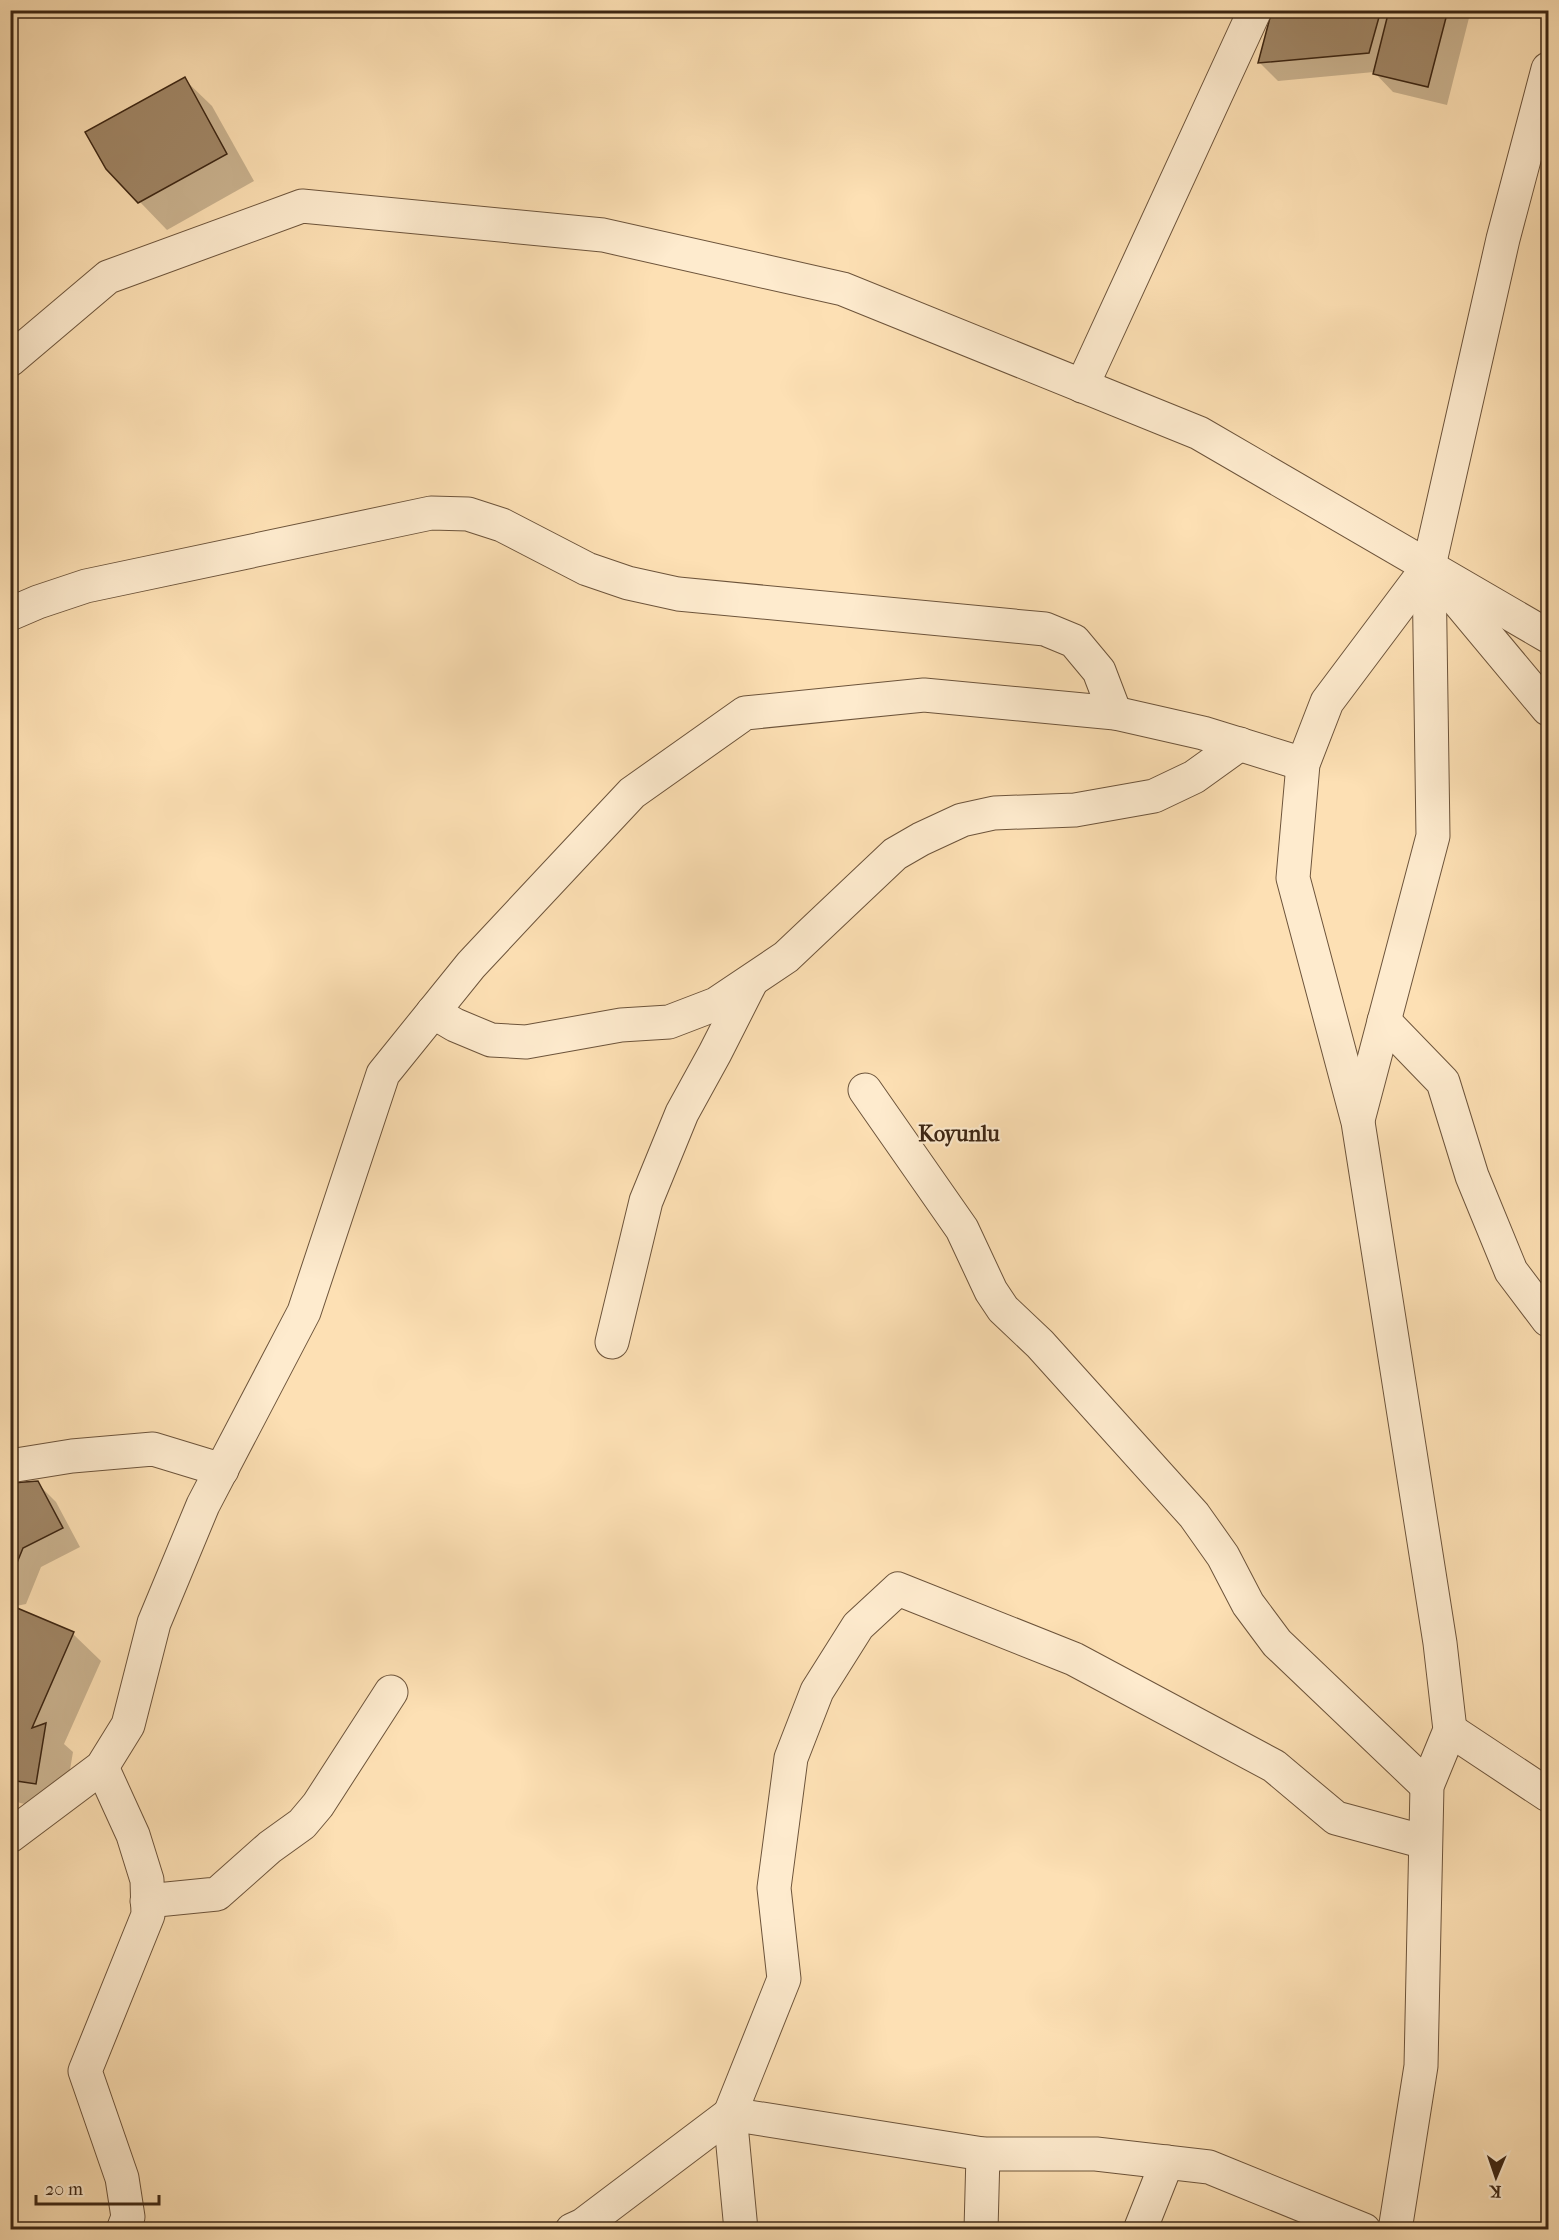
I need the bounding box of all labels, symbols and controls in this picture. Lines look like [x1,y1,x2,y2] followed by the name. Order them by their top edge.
[918,1121,1000,1147] district label: Koyunlu
[1466,2147,1526,2207] north arrow
[36,2168,159,2206] scale bar
[45,2179,83,2200] text: 20 m
[1488,2182,1502,2201] text: K

